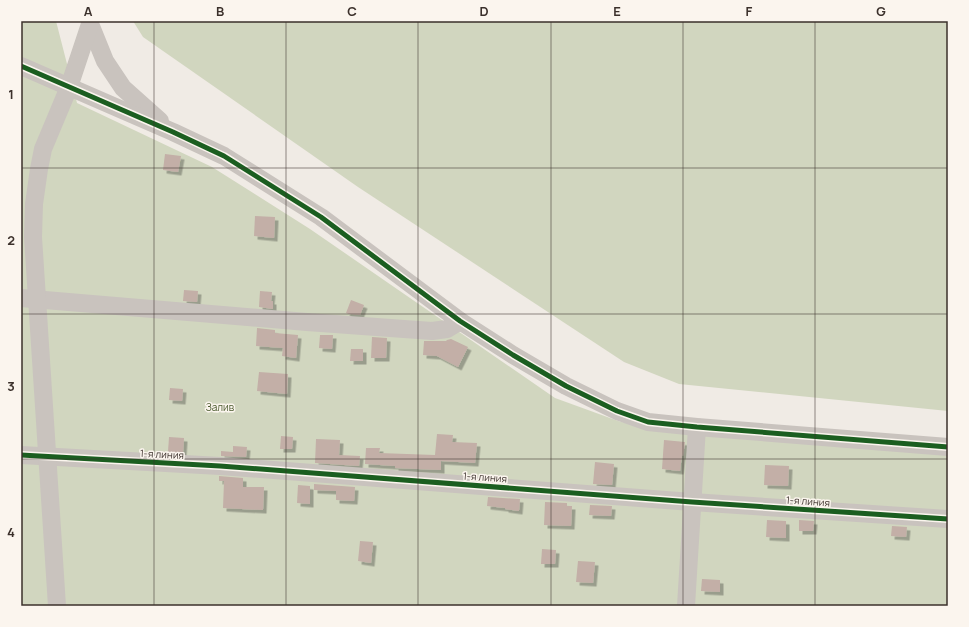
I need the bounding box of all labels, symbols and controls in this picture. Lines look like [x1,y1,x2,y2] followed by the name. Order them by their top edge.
[84,2,93,20] text: A
[216,2,224,20] text: B
[347,2,357,20] text: C
[479,2,489,20] text: D
[613,2,621,20] text: E
[746,2,753,20] text: F
[876,2,886,20] text: G
[8,85,14,103] text: 1
[7,231,15,249] text: 2
[7,377,15,395] text: 3
[206,400,235,414] park label: Залив
[140,446,184,462] street label: 1-я линия
[462,468,508,486] street label: 1-я линия
[785,492,831,510] street label: 1-я линия
[7,523,15,541] text: 4

